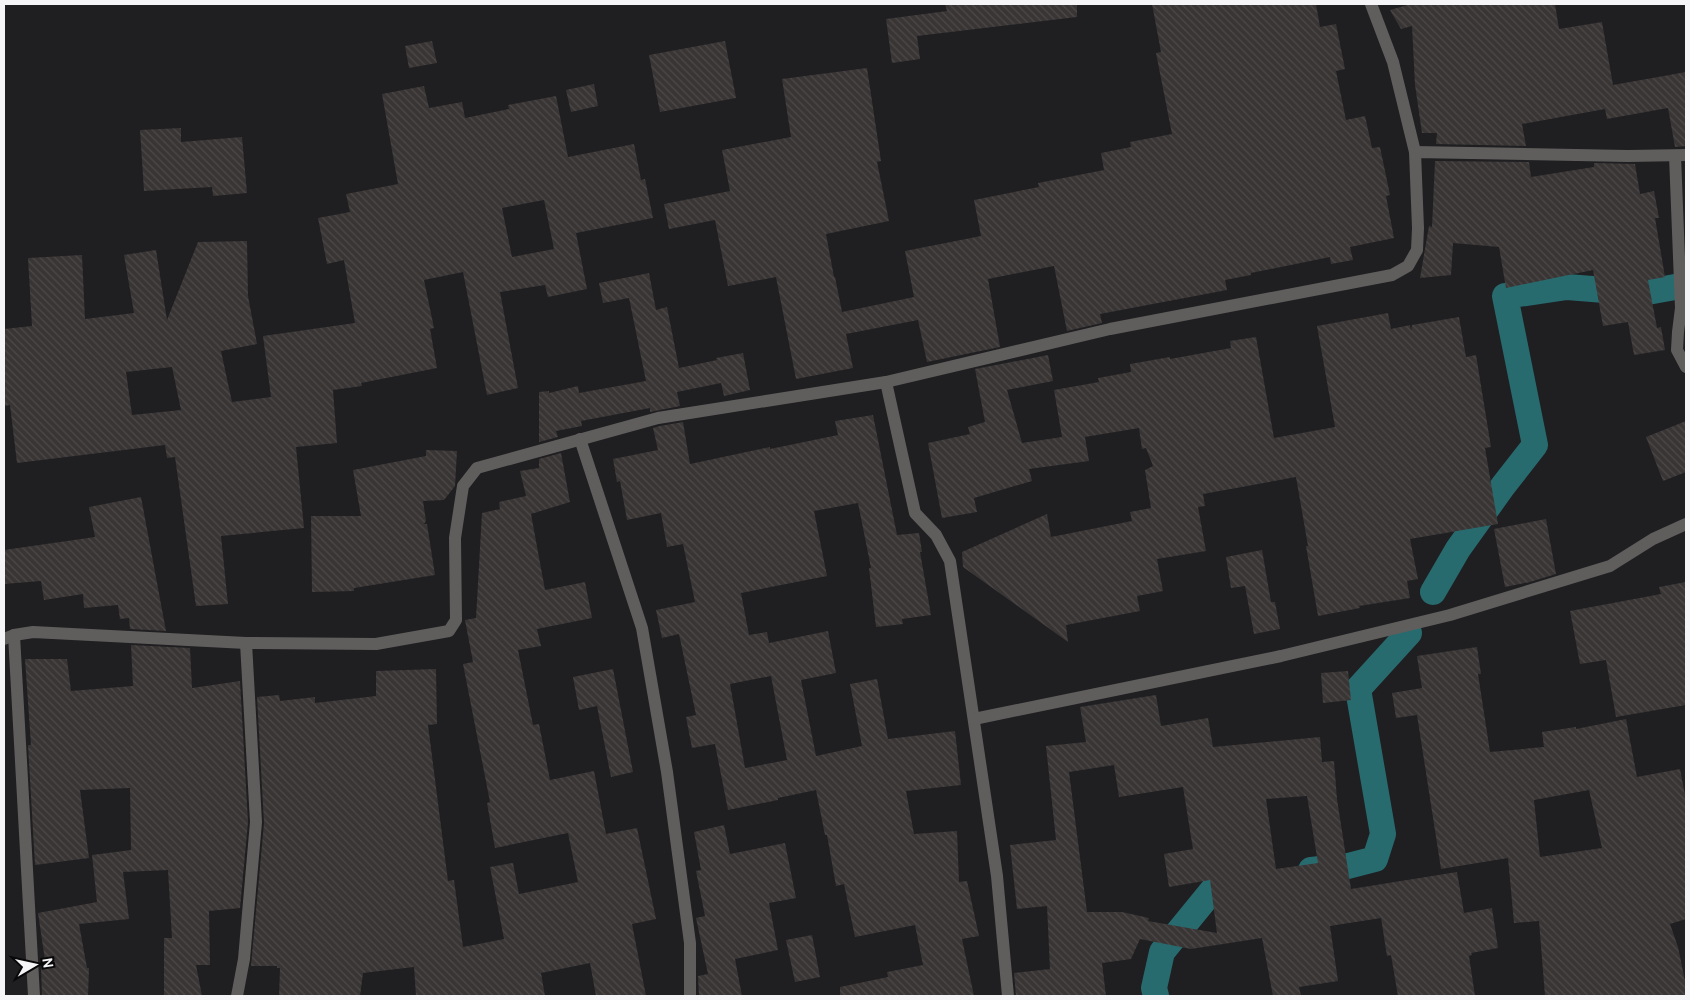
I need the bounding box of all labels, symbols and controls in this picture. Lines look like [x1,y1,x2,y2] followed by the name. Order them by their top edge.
[10,940,60,990] north arrow
[38,957,58,969] text: N

